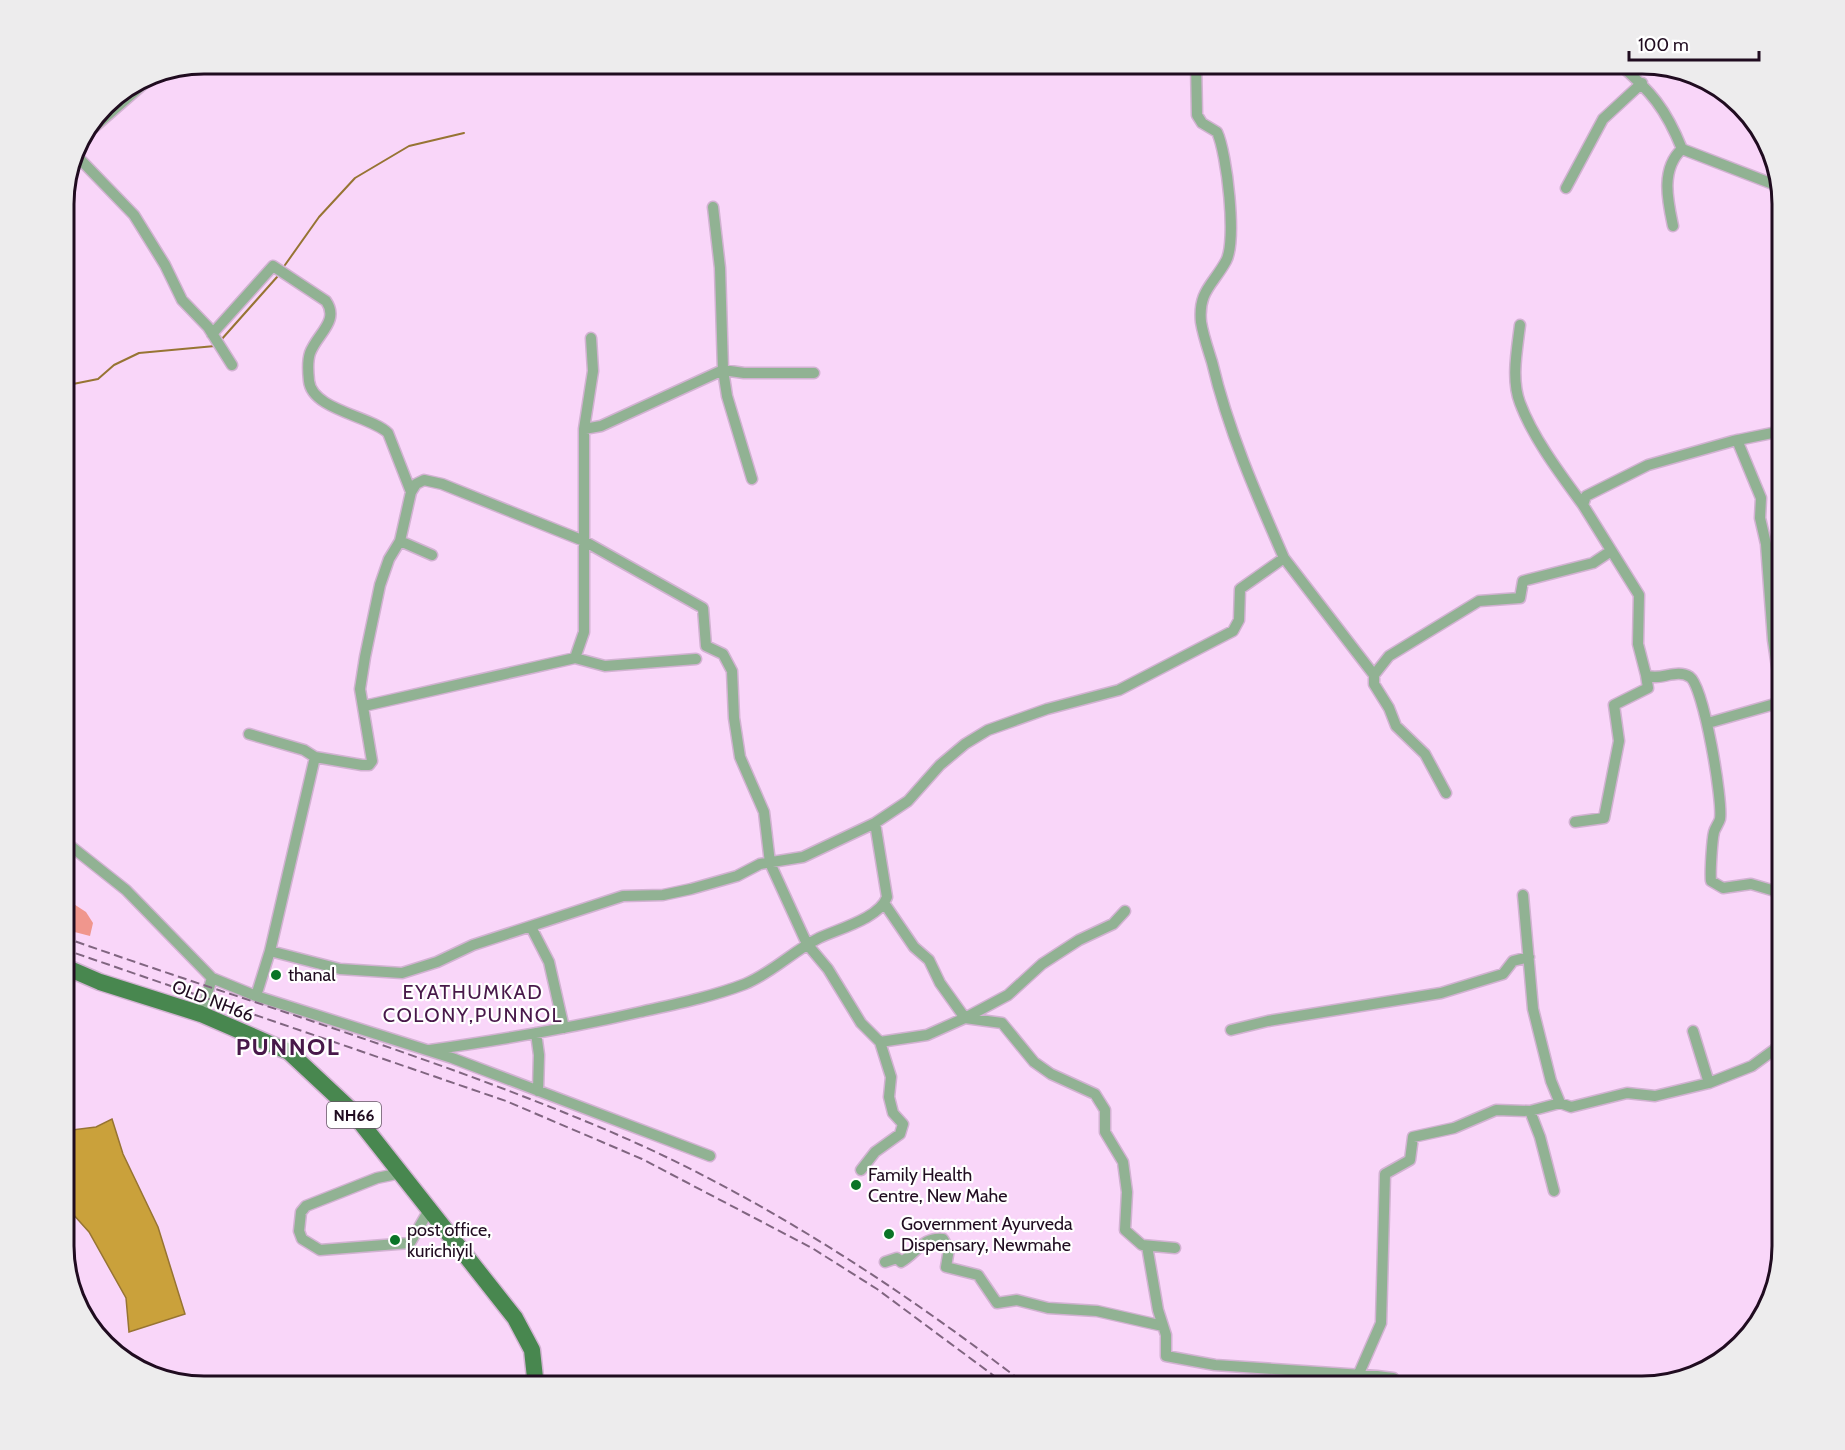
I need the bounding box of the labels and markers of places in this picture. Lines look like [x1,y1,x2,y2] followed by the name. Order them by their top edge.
[288,964,336,986] place label: thanal
[269,968,283,982] marker: thanal
[868,1164,1008,1207] place label: Family Health Centre, New Mahe
[849,1178,863,1192] marker: Family Health Centre, New Mahe
[901,1213,1073,1256] place label: Government Ayurveda Dispensary, Newmahe
[407,1219,491,1262] place label: post office, kurichiyil
[882,1227,896,1241] marker: Government Ayurveda Dispensary, Newmahe
[388,1233,402,1247] marker: post office, kurichiyil

